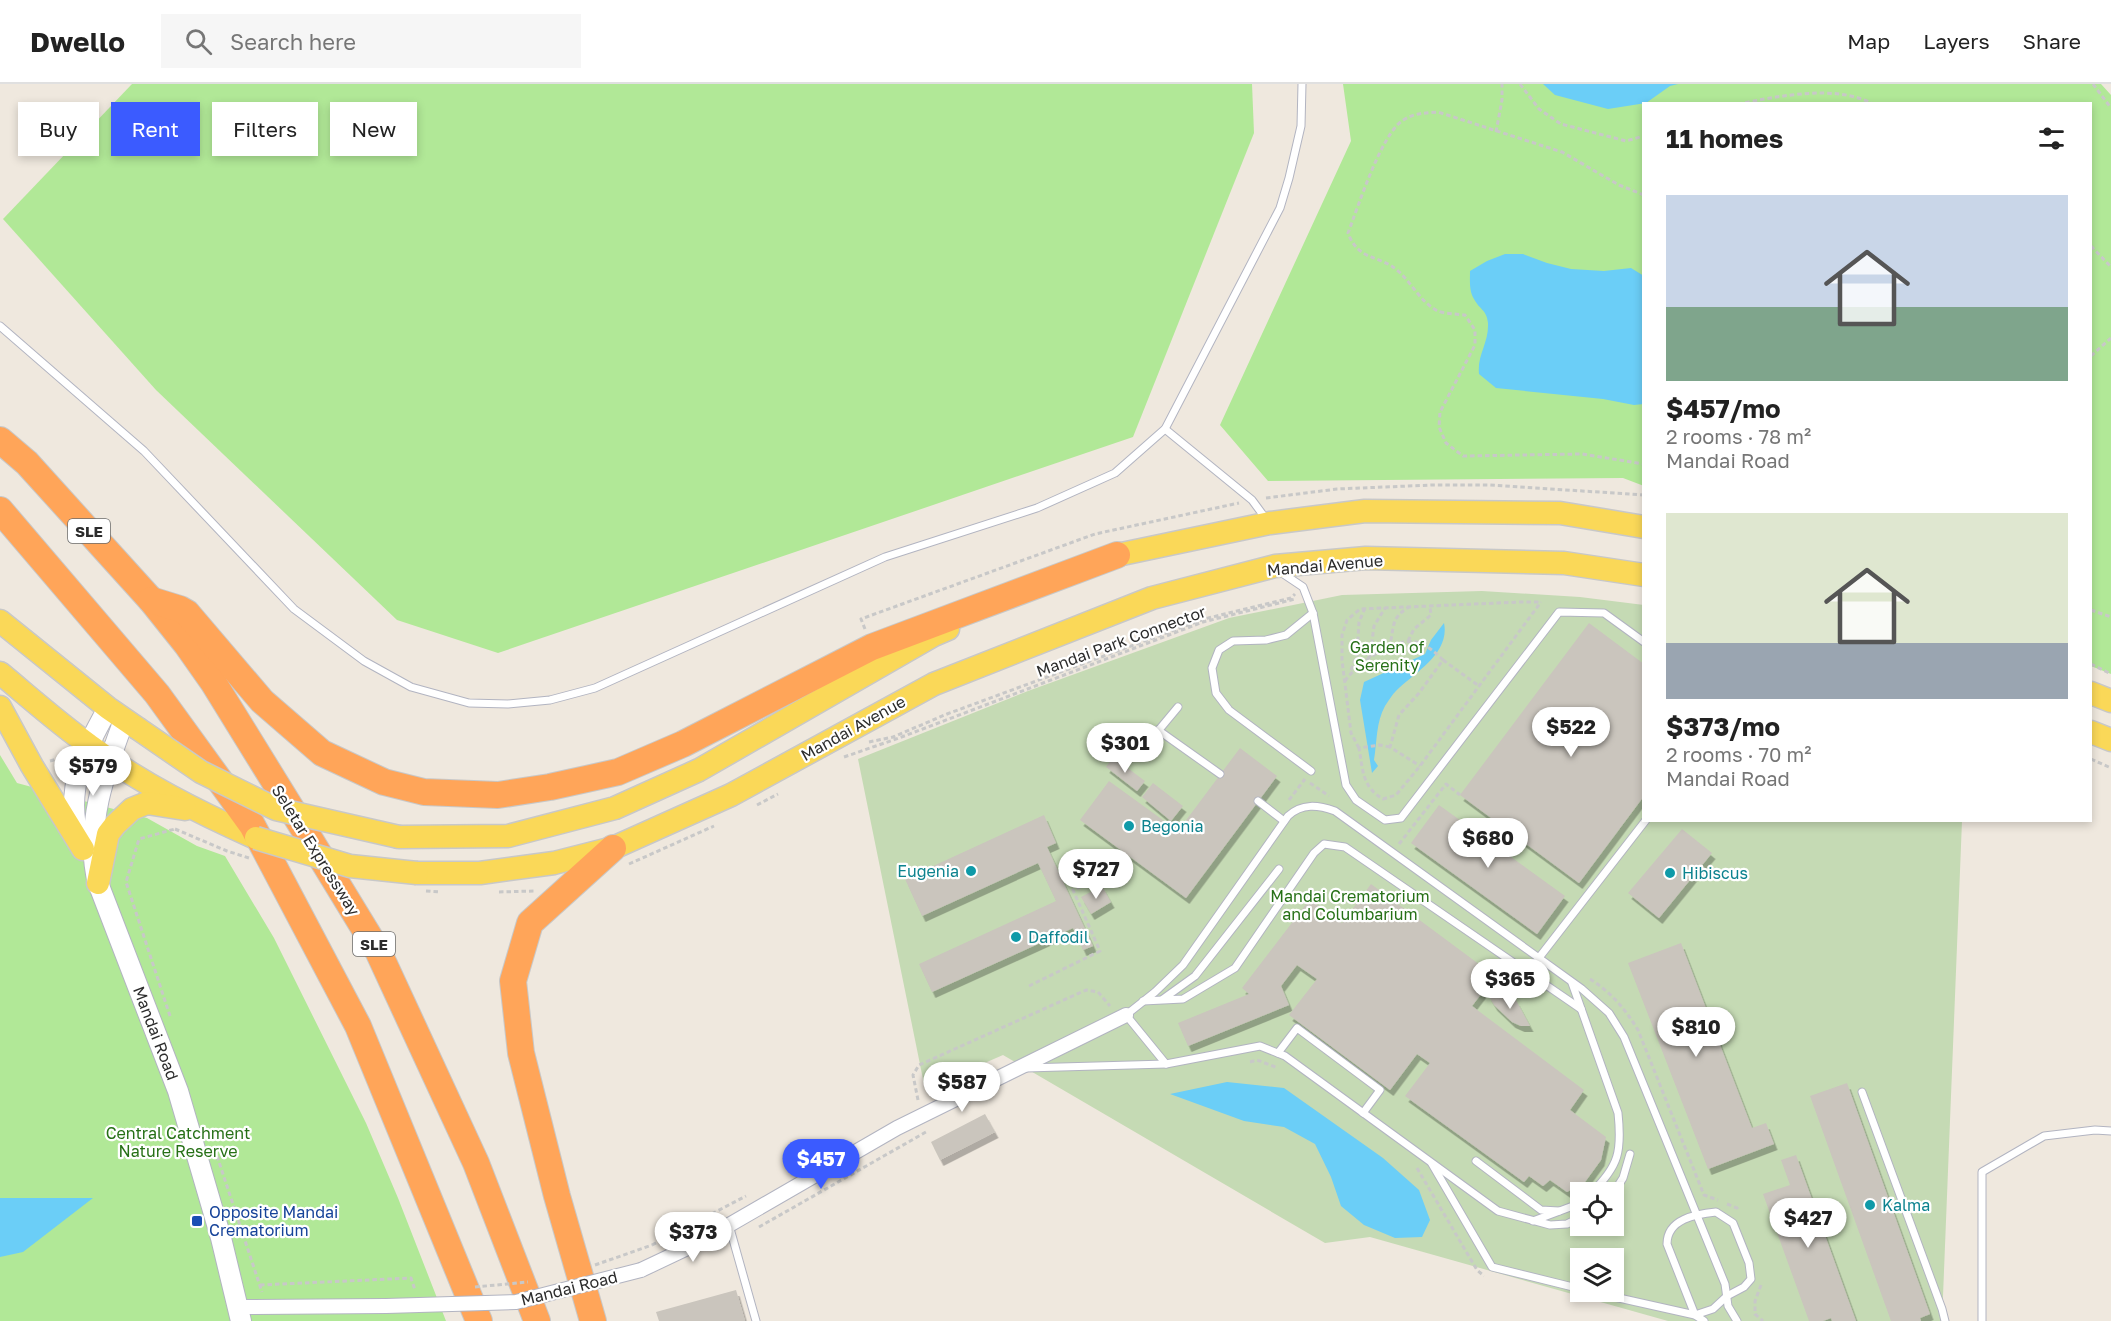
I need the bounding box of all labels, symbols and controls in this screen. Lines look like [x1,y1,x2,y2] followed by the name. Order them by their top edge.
[161,14,581,68] search box
[30,25,125,58] text: Dwello
[182,25,215,58] icon: search
[230,28,356,55] text: Search here
[1847,28,1890,54] text: Map
[1923,28,1990,54] text: Layers
[2023,28,2081,54] text: Share
[18,102,99,156] chip: Buy
[111,102,200,156] chip: Rent
[212,102,318,156] chip: Filters
[330,102,417,156] chip: New
[2035,122,2068,155] icon: filters
[1666,123,1783,154] text: 11 homes
[1813,234,1921,342] icon: home
[1666,393,1781,424] text: $457/mo
[1666,424,1811,448] text: 2 rooms · 78 m²
[1666,448,1790,472] text: Mandai Road
[68,519,110,543] road number: SLE
[1266,550,1384,580] street label: Mandai Avenue
[1813,552,1921,660] icon: home
[1034,601,1208,681] street label: Mandai Park Connector
[1350,637,1424,675] park label: Garden of Serenity
[797,691,909,765] street label: Mandai Avenue
[1535,707,1607,758] pin: $522
[1666,711,1780,742] text: $373/mo
[1546,714,1596,738] text: $522
[1089,723,1161,774] pin: $301
[1101,730,1149,754] text: $301
[1666,742,1811,766] text: 2 rooms · 70 m²
[57,746,129,797] pin: $579
[68,753,118,777] text: $579
[1666,766,1790,790] text: Mandai Road
[268,781,364,919] street label: Seletar Expressway
[1141,816,1204,836] place label: Begonia
[1452,818,1524,869] pin: $680
[1122,819,1136,833] marker: Begonia
[1462,825,1514,849] text: $680
[1060,849,1132,900] pin: $727
[1072,856,1120,880] text: $727
[897,861,959,881] place label: Eugenia
[1682,863,1748,883] place label: Hibiscus
[964,864,978,878] marker: Eugenia
[1663,866,1677,880] marker: Hibiscus
[1270,886,1430,924] park label: Mandai Crematorium and Columbarium
[1028,927,1089,947] place label: Daffodil
[1009,930,1023,944] marker: Daffodil
[353,932,395,956] road number: SLE
[1474,959,1546,1010] pin: $365
[1485,966,1535,990] text: $365
[129,983,183,1083] street label: Mandai Road
[1660,1007,1732,1058] pin: $810
[1671,1014,1721,1038] text: $810
[926,1062,998,1113] pin: $587
[937,1069,987,1093] text: $587
[106,1123,250,1161] park label: Central Catchment Nature Reserve
[785,1139,857,1190] pin: $457
[797,1146,846,1170] text: $457
[1570,1182,1624,1302] map controls
[1570,1182,1624,1236] button: locate
[1882,1195,1930,1215] place label: Kalma
[1772,1198,1844,1249] pin: $427
[1863,1198,1877,1212] marker: Kalma
[209,1202,338,1240] place label: Opposite Mandai Crematorium
[1784,1205,1833,1229] text: $427
[657,1212,729,1263] pin: $373
[190,1214,204,1228] marker: Opposite Mandai Crematorium
[669,1219,717,1243] text: $373
[1570,1248,1624,1302] button: layers
[519,1266,619,1310] street label: Mandai Road

